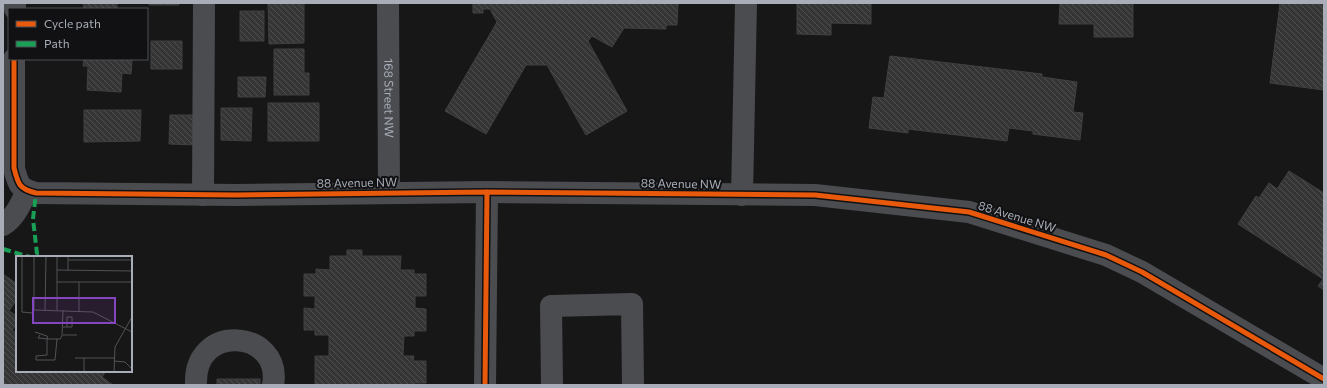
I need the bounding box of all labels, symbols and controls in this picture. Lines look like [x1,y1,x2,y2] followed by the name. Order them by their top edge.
[8,8,148,60] legend
[44,16,101,30] text: Cycle path
[44,36,70,50] text: Path
[382,58,397,138] street label: 168 Street NW
[317,174,397,190] street label: 88 Avenue NW
[641,175,721,191] street label: 88 Avenue NW
[977,198,1058,235] street label: 88 Avenue NW
[16,256,132,372] inset map

